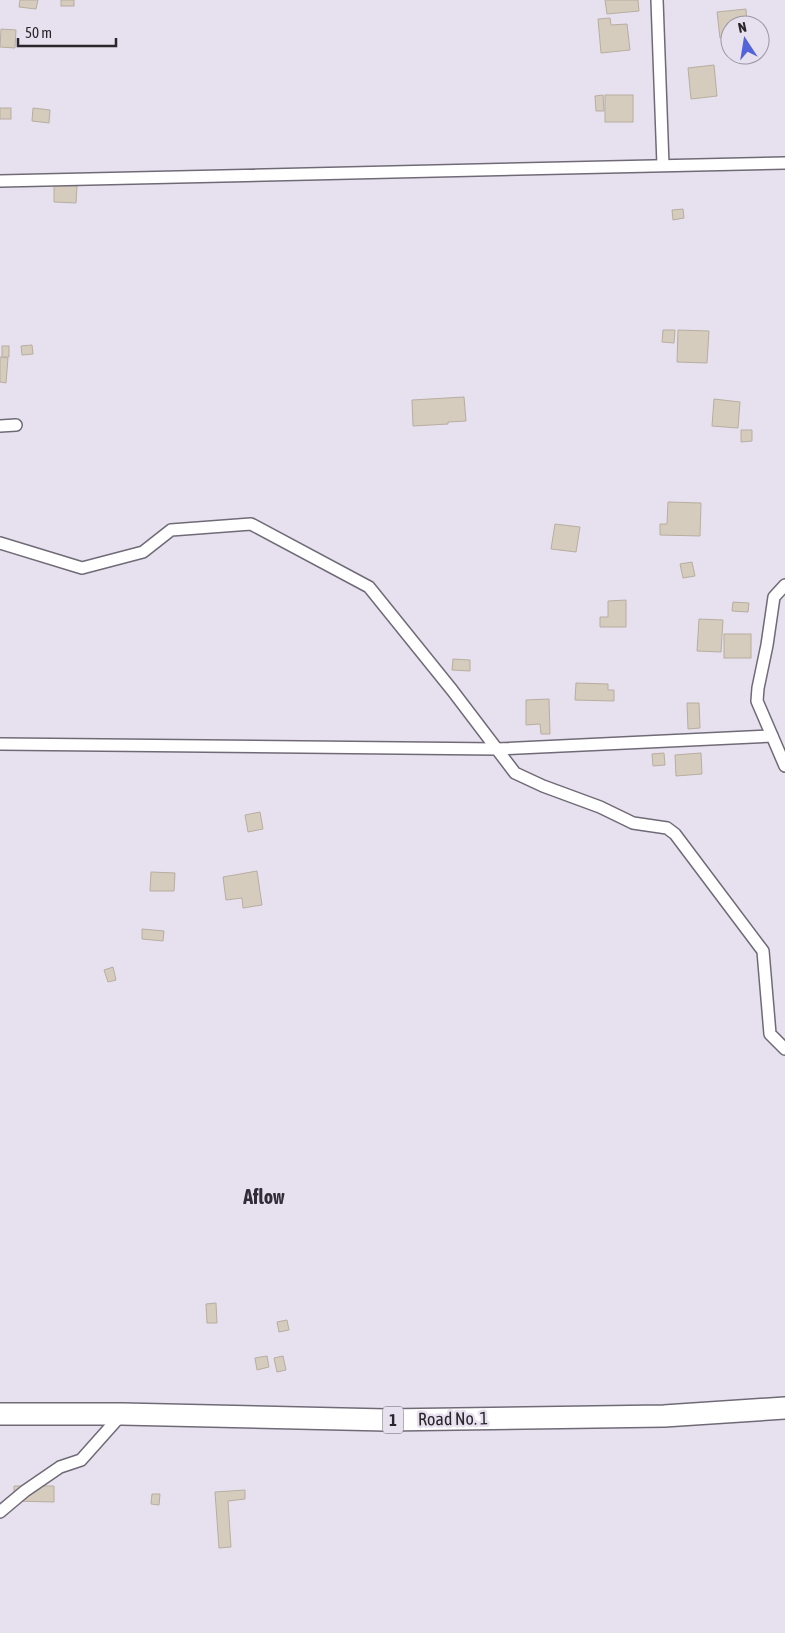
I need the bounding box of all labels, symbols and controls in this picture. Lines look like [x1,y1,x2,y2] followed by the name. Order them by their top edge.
[18,15,115,47] scale bar
[720,15,770,65] north arrow
[737,19,748,36] text: N
[25,24,52,41] text: 50 m
[242,1185,285,1208] district label: Aflow
[383,1406,403,1434] road number: 1
[418,1407,488,1430] street label: Road No. 1

